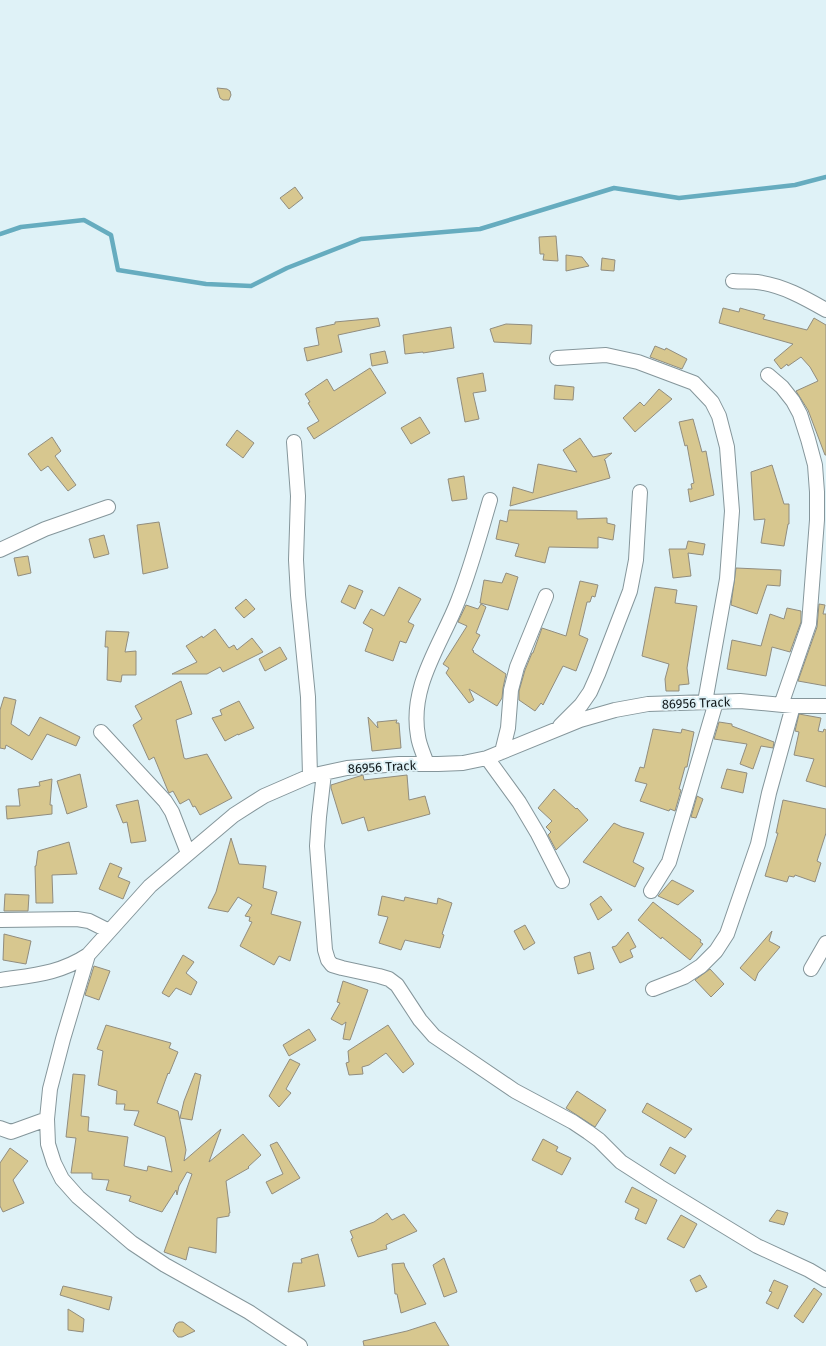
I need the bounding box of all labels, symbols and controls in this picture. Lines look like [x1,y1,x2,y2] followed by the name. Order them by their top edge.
[662,694,731,712] street label: 86956 Track
[347,758,417,776] street label: 86956 Track

